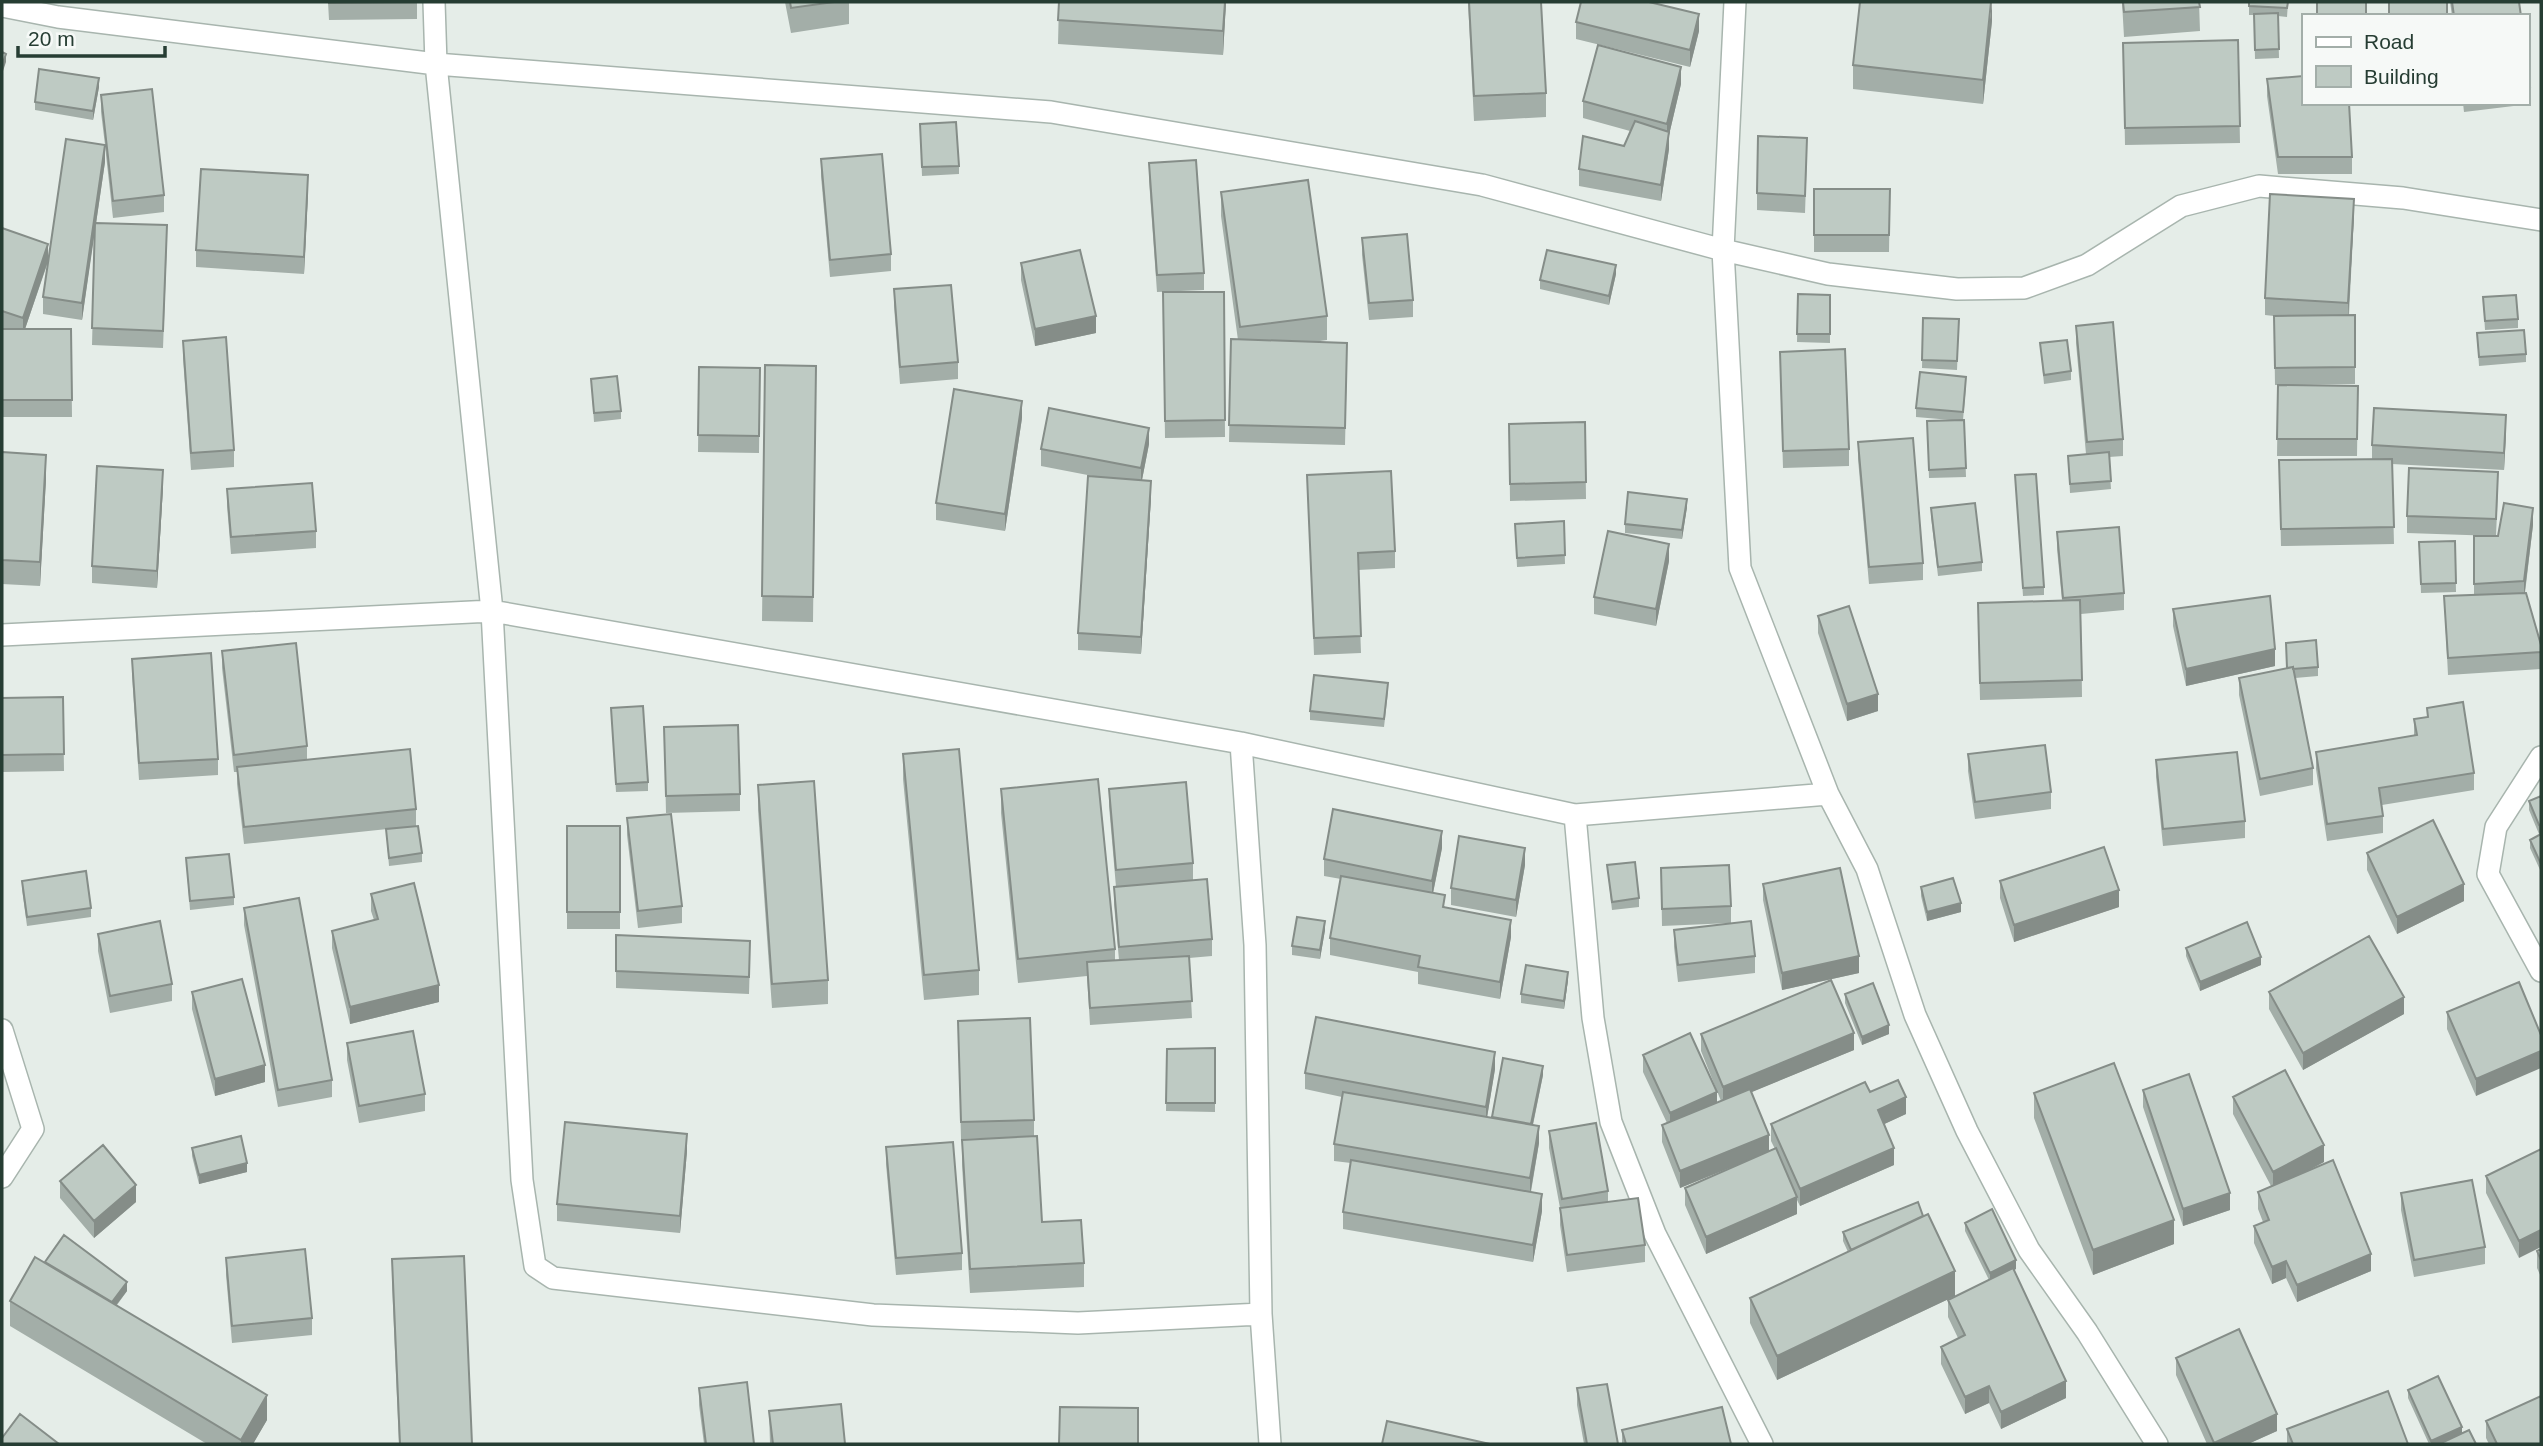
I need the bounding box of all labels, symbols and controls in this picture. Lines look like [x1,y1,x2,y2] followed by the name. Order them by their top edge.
[18,14,164,58] scale bar
[2302,14,2529,105] legend
[28,27,75,50] text: 20 m
[2364,30,2414,53] text: Road
[2364,65,2439,88] text: Building

